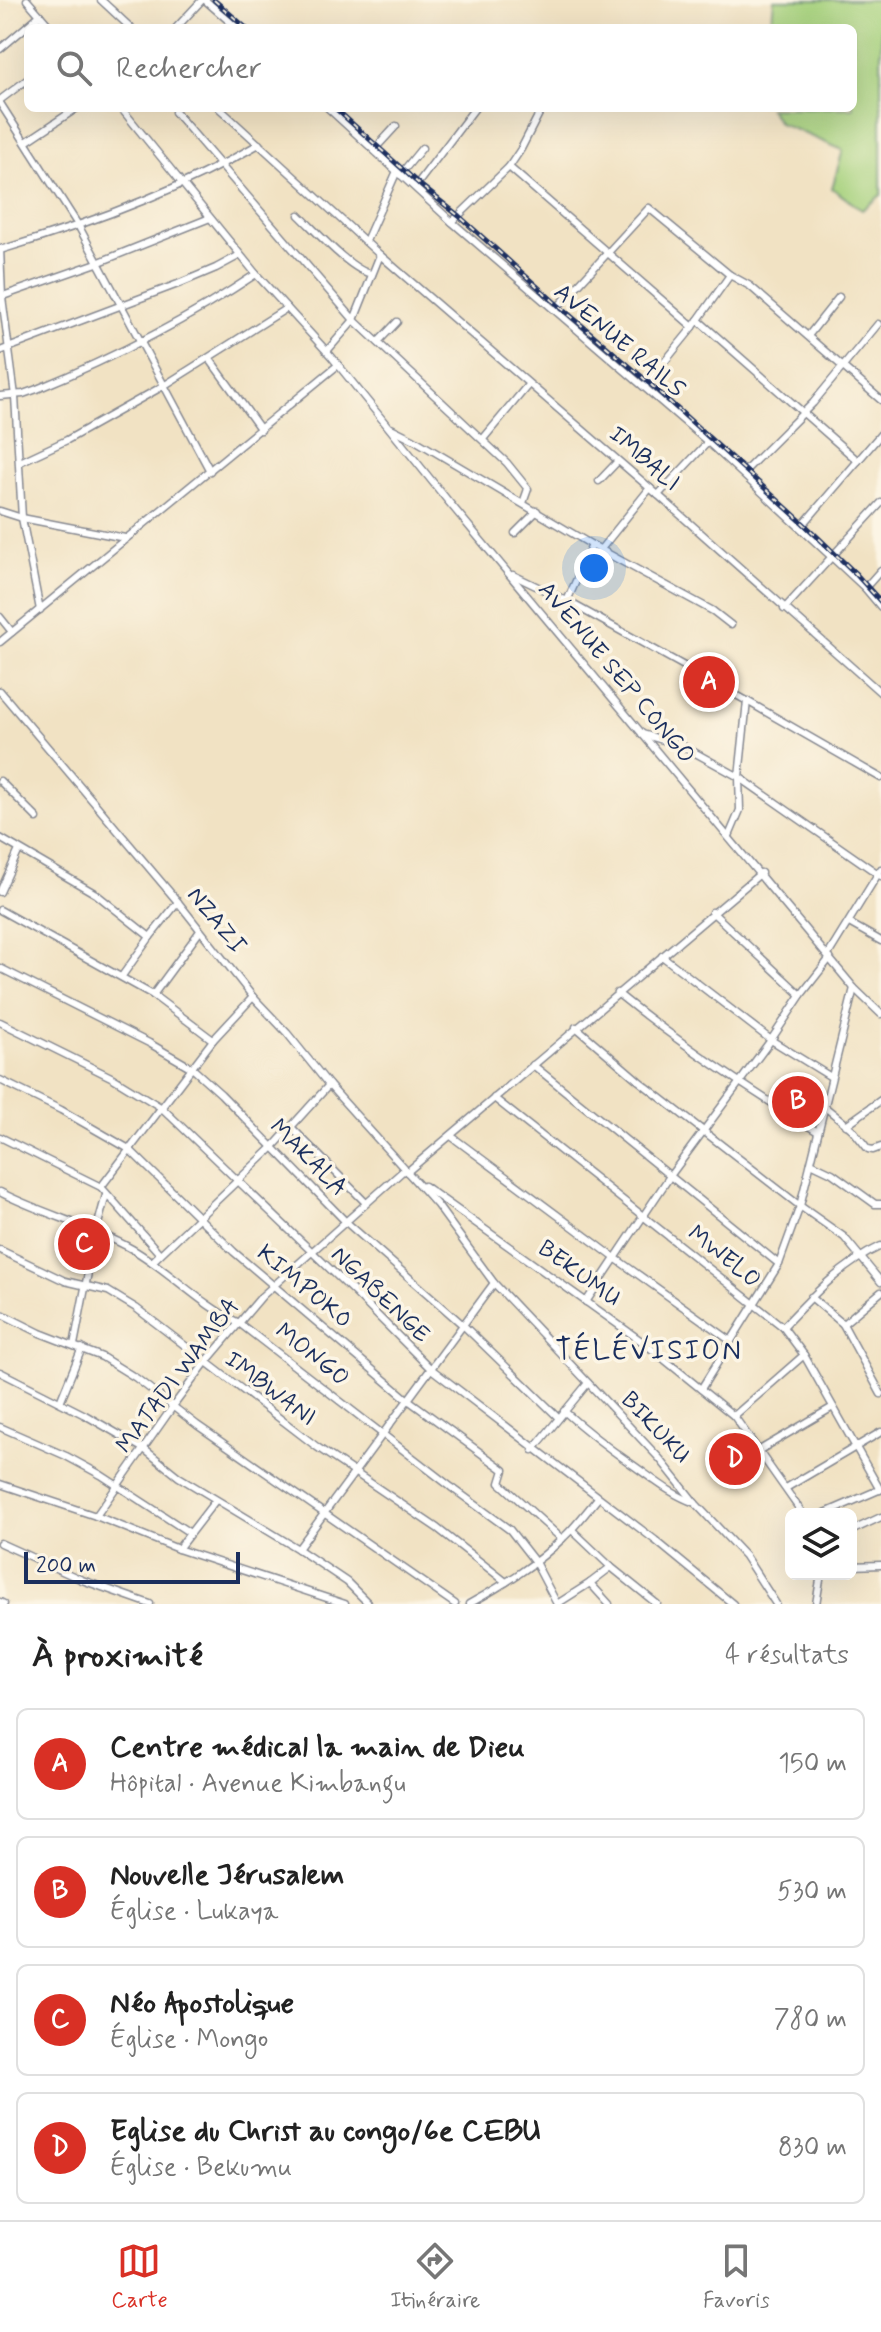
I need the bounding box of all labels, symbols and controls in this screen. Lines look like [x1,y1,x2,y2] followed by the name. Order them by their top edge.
[24,24,857,112] search box
[52,46,96,90] icon: search
[116,49,262,88] text: Rechercher
[547,277,691,405] street label: AVENUE RAILS
[602,419,686,499] street label: IMBALI
[574,548,614,588] your location
[531,575,701,771] street label: AVENUE SEP CONGO
[683,652,735,712] pin: A
[179,881,253,961] street label: NZAZI
[772,1072,824,1132] pin: B
[262,1112,354,1204] street label: MAKALA
[58,1214,110,1274] pin: C
[681,1219,767,1295] street label: MWELO
[531,1234,627,1314] street label: BEKUMU
[250,1238,358,1336] street label: KIMPOKO
[324,1240,436,1350] street label: NGABENGE
[109,1292,247,1460] street label: MATADI WAMBA
[269,1316,355,1394] street label: MONGO
[555,1331,743,1370] district label: TÉLÉVISION
[218,1344,322,1434] street label: IMBWANI
[614,1385,696,1471] street label: BIKUKU
[709,1429,761,1489] pin: D
[785,1508,857,1580] map controls
[785,1508,857,1580] button: layers
[24,1548,240,1584] scale bar
[36,1552,96,1580] text: 200 m
[32,1634,203,1679] text: À proximité
[725,1639,849,1673] text: 4 résultats
[110,1728,525,1767] text: Centre médical la main de Dieu
[51,1747,69,1781] text: A
[778,1747,847,1781] text: 150 m
[110,1767,406,1801] text: Hôpital · Avenue Kimbangu
[110,1856,344,1895] text: Nouvelle Jérusalem
[52,1875,68,1909] text: B
[777,1875,847,1909] text: 530 m
[110,1895,278,1929] text: Église · Lukaya
[110,1984,294,2023] text: Néo Apostolique
[51,2003,69,2037] text: C
[774,2003,847,2037] text: 780 m
[110,2023,268,2057] text: Église · Mongo
[110,2112,541,2151] text: Eglise du Christ au congo/6e CEBU
[51,2131,69,2165] text: D
[778,2131,847,2165] text: 830 m
[110,2151,292,2185] text: Église · Bekumu
[111,2239,168,2315] tab: Carte
[390,2239,480,2315] tab: Itinéraire
[703,2239,770,2315] tab: Favoris

